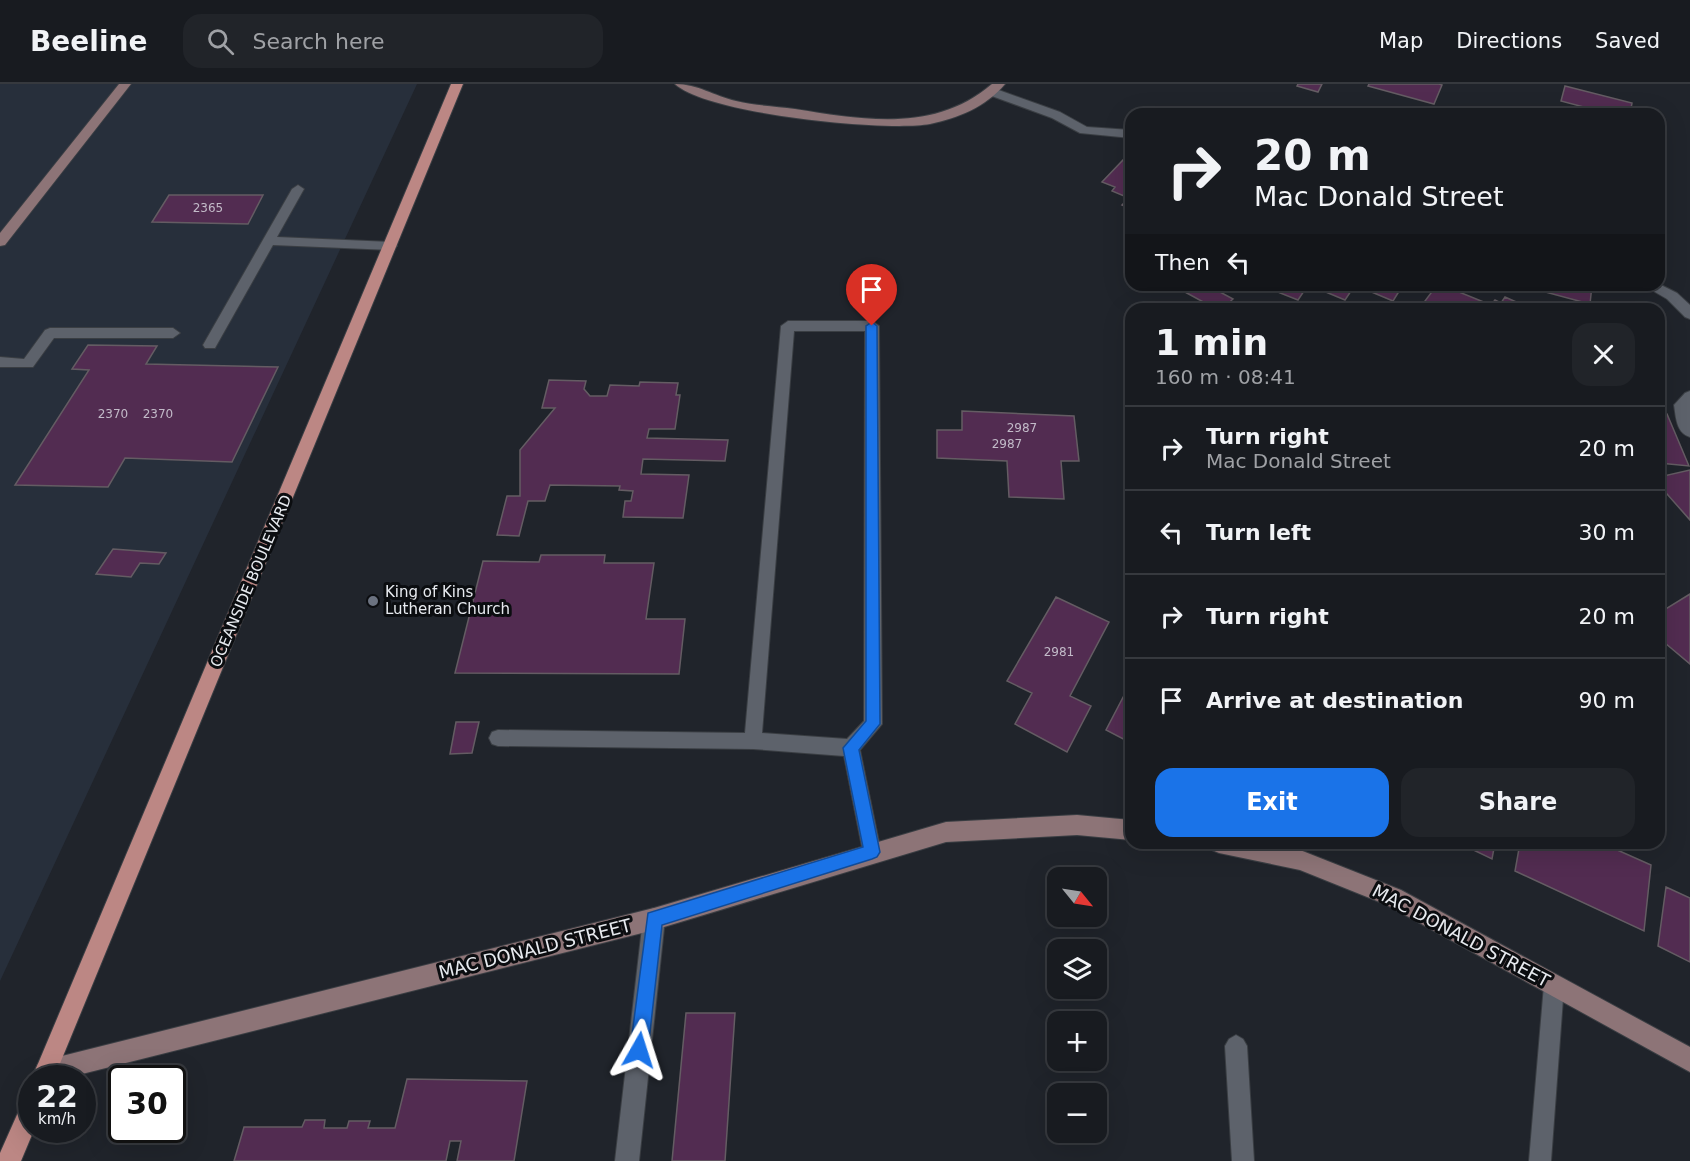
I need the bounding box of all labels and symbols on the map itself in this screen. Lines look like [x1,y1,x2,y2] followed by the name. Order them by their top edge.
[193,201,223,215] house number: 2365
[846,264,897,326] pin
[98,407,128,421] house number: 2370
[143,407,173,421] house number: 2370
[1007,421,1037,435] house number: 2987
[992,437,1022,451] house number: 2987
[207,492,295,670] street label: OCEANSIDE BOULEVARD
[385,583,510,618] place label: King of Kins Lutheran Church
[366,594,380,608] marker: King of Kins Lutheran Church
[1044,645,1074,659] house number: 2981
[1047,867,1107,927] north arrow
[1369,880,1554,992] street label: MAC DONALD STREET
[436,914,634,983] street label: MAC DONALD STREET
[607,1018,671,1082] position arrow
[108,1065,186,1143] speed limit sign: 30

